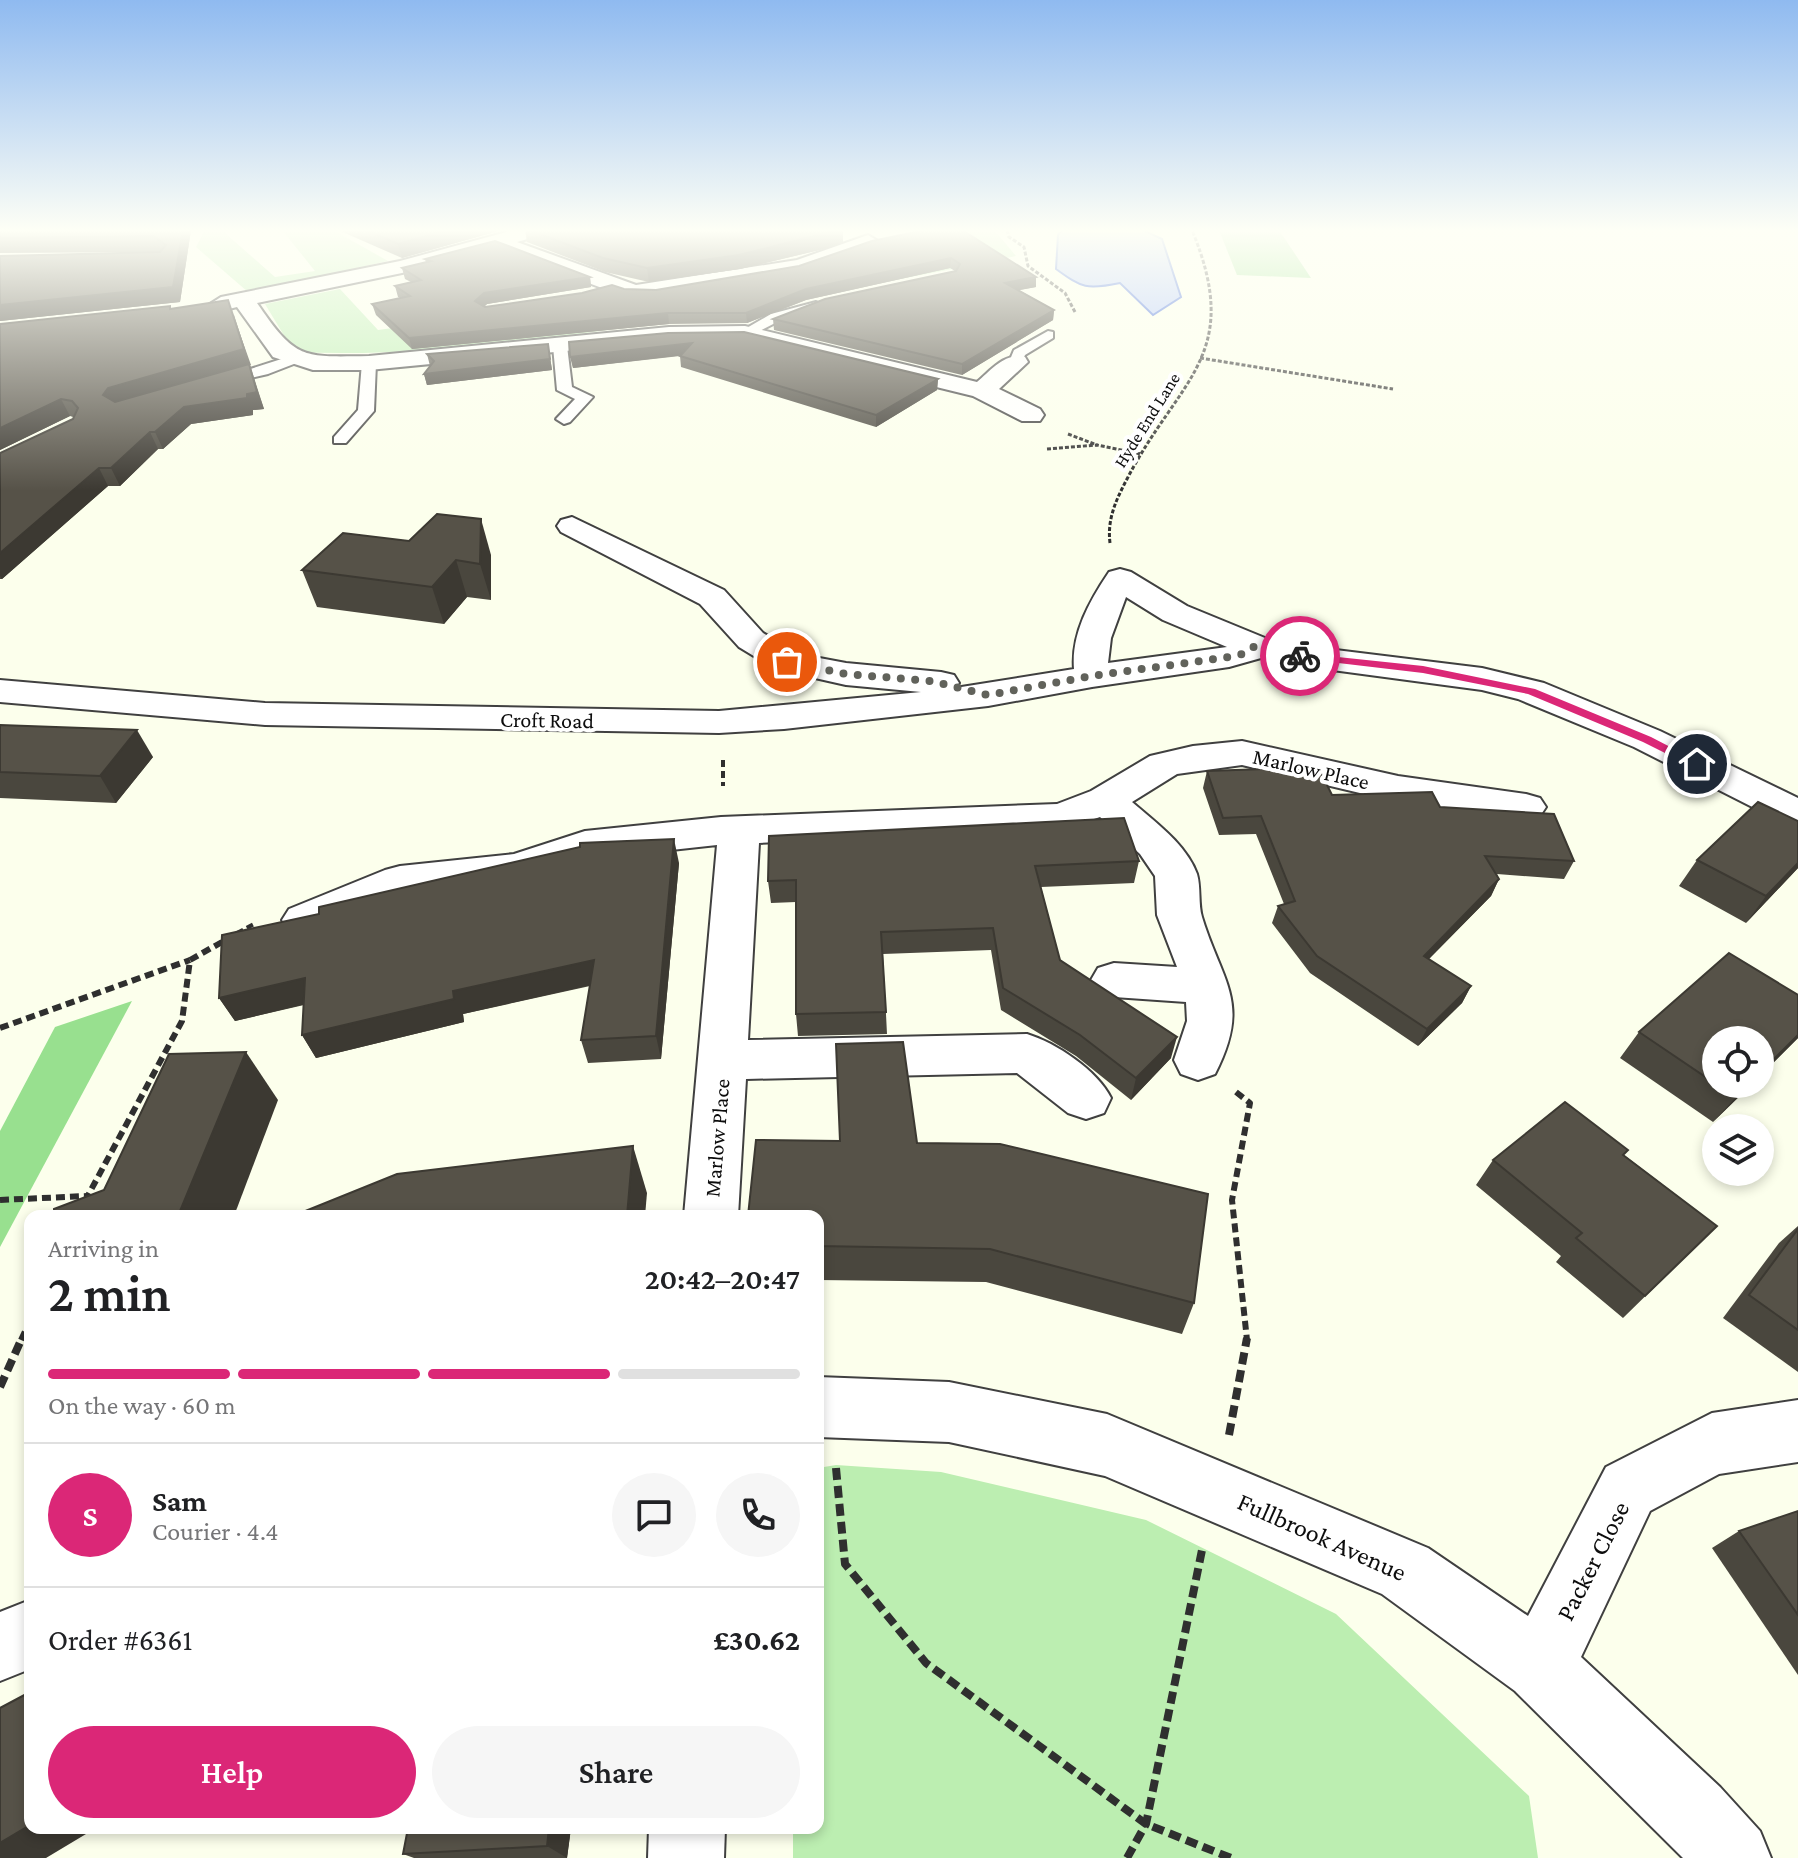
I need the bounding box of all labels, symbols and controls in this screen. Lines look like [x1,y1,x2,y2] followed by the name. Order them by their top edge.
[1110,369,1184,471] street label: Hyde End Lane
[1260,616,1340,696] courier
[753,628,821,696] pin
[1278,634,1322,678] icon: bike
[765,640,809,684] icon: bag
[500,707,595,733] street label: Croft Road
[1663,730,1731,798] pin
[1675,742,1719,786] icon: home
[1250,743,1372,795] street label: Marlow Place
[1702,1026,1774,1186] map controls
[1702,1026,1774,1098] button: locate
[699,1078,735,1198] street label: Marlow Place
[1702,1114,1774,1186] button: layers
[48,1234,159,1263] text: Arriving in
[645,1262,800,1295] text: 20:42–20:47
[48,1264,171,1322] text: 2 min
[48,1391,236,1420] text: On the way · 60 m
[612,1473,696,1557] button: chat
[716,1473,800,1557] button: phone
[152,1484,207,1517] text: Sam
[1233,1487,1411,1587] street label: Fullbrook Avenue
[1551,1497,1635,1625] street label: Packer Close
[83,1499,98,1532] text: S
[152,1517,278,1546] text: Courier · 4.4
[48,1623,192,1656] text: Order #6361
[713,1623,800,1656] text: £30.62
[48,1726,416,1818] button: Help
[432,1726,800,1818] button: Share

